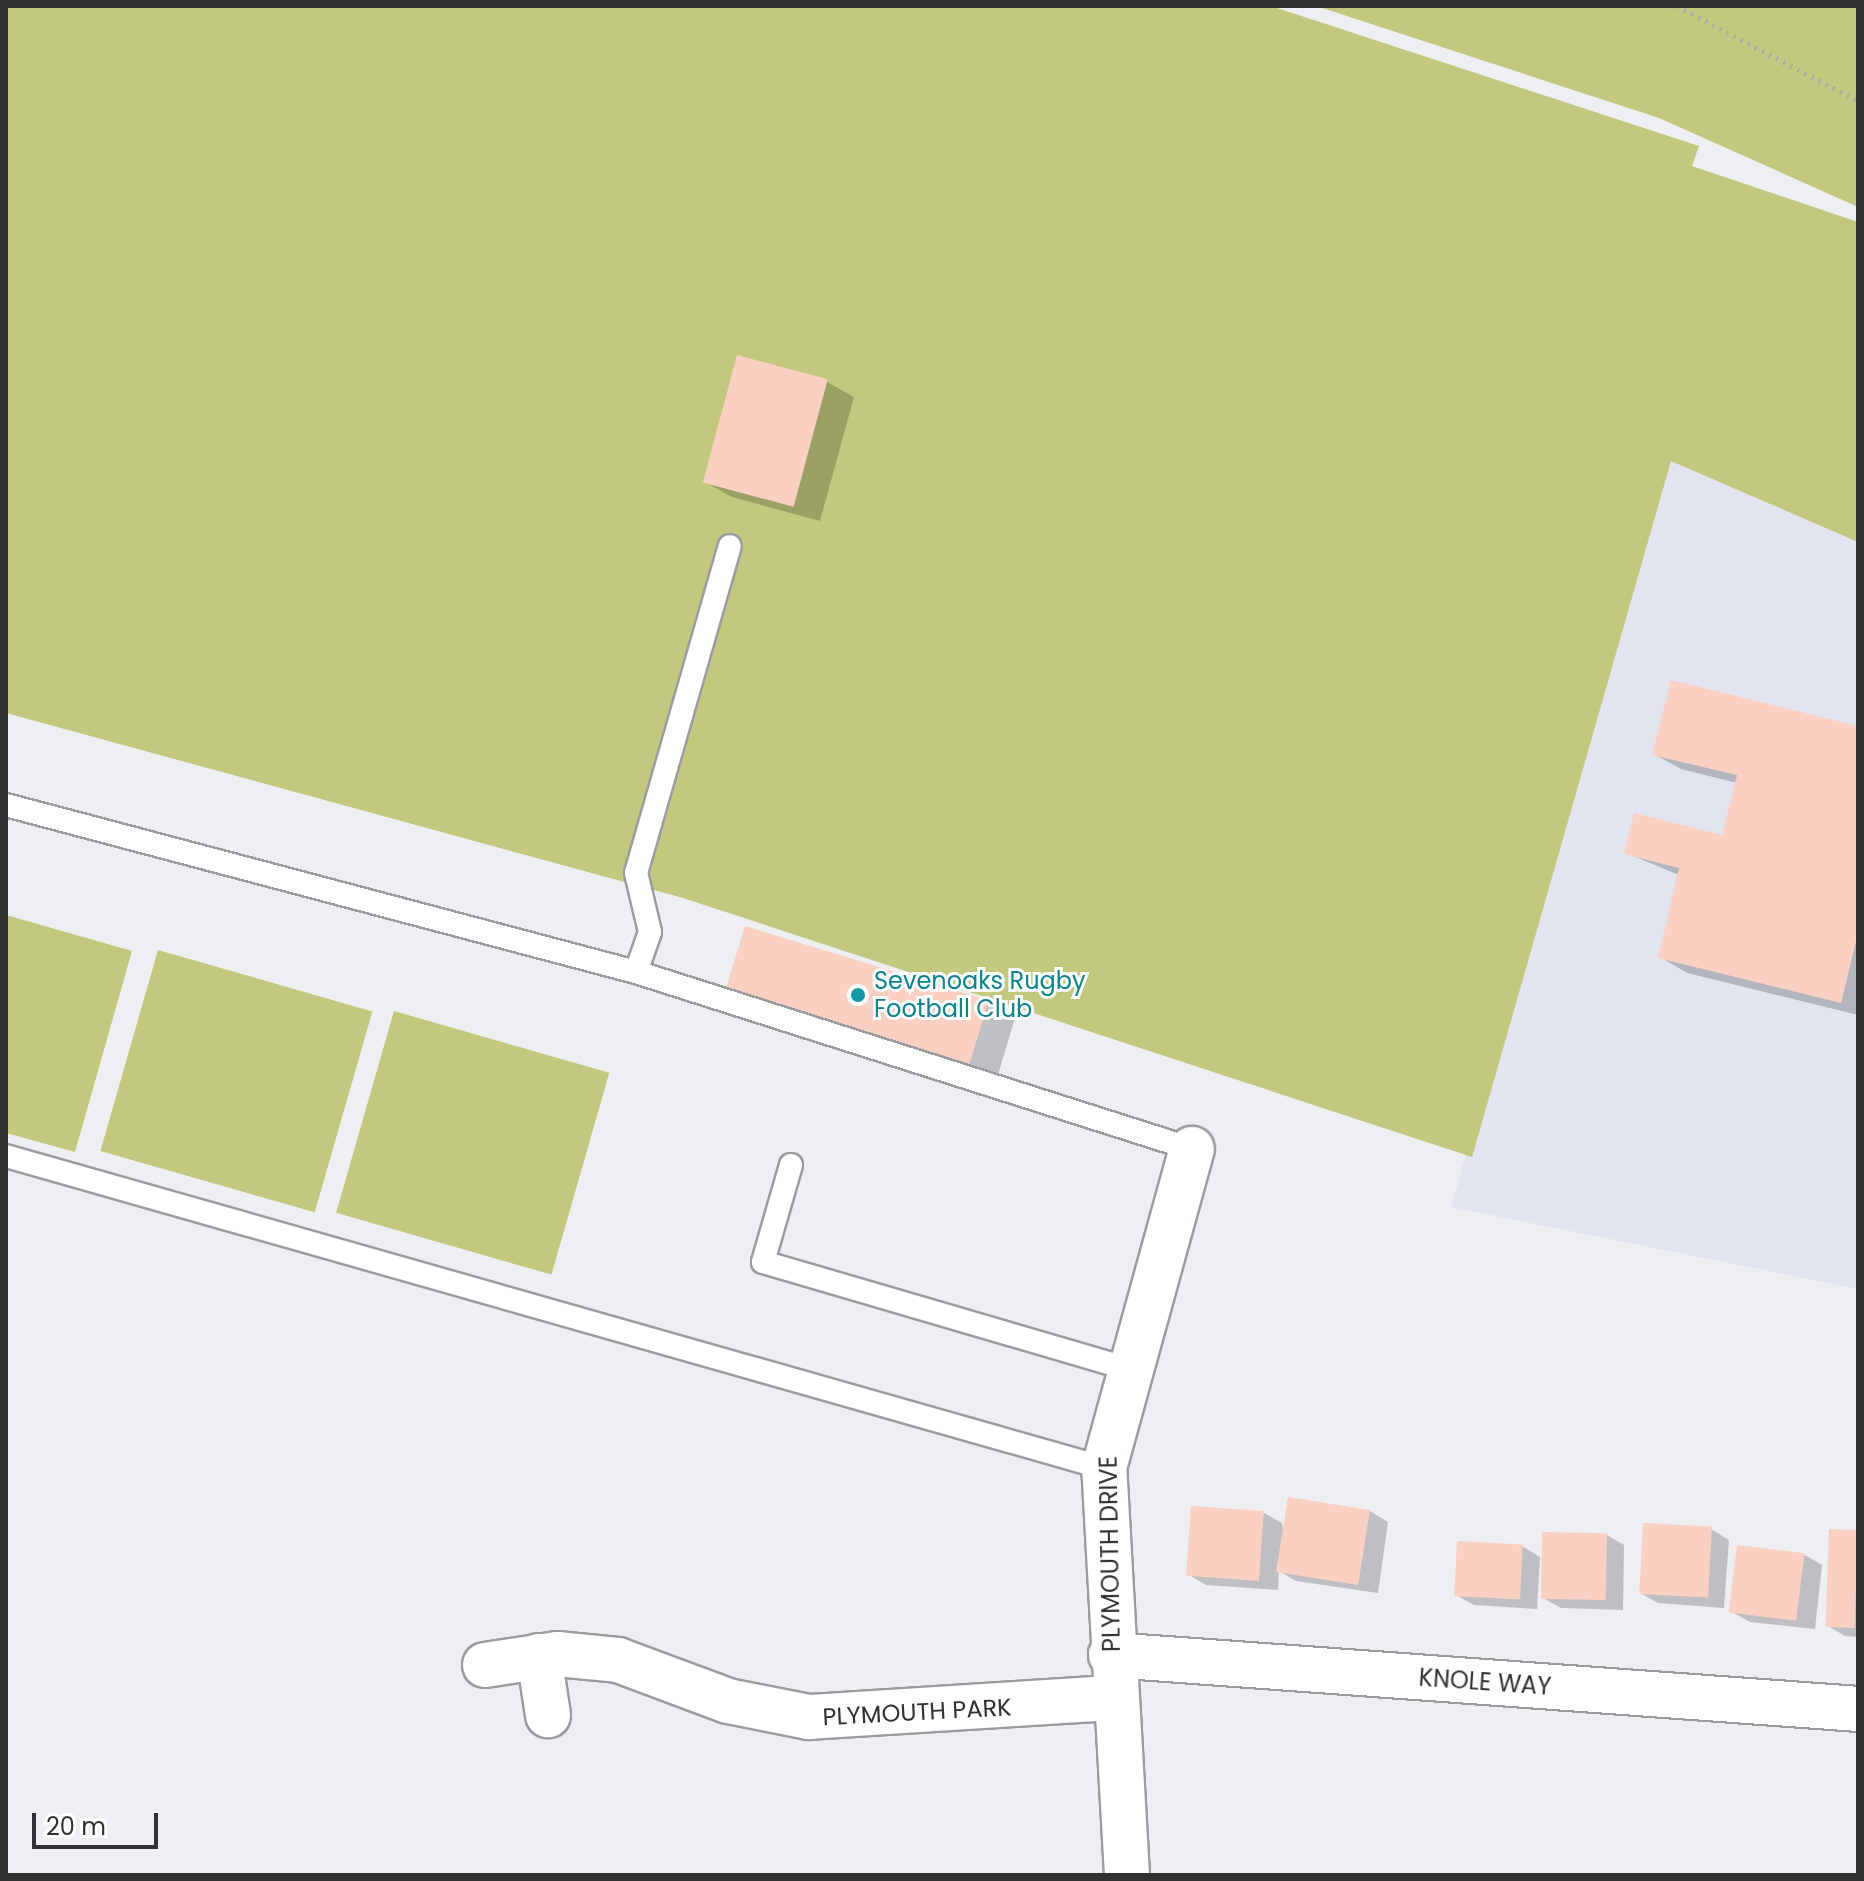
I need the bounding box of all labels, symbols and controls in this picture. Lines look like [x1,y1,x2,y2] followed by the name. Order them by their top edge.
[874,967,1085,1023] place label: Sevenoaks Rugby Football Club
[849,986,867,1004] marker: Sevenoaks Rugby Football Club
[1094,1456,1126,1652] street label: PLYMOUTH DRIVE
[1418,1663,1552,1701] street label: KNOLE WAY
[822,1693,1012,1731] street label: PLYMOUTH PARK
[36,1797,162,1847] scale bar
[46,1810,106,1843] text: 20 m

